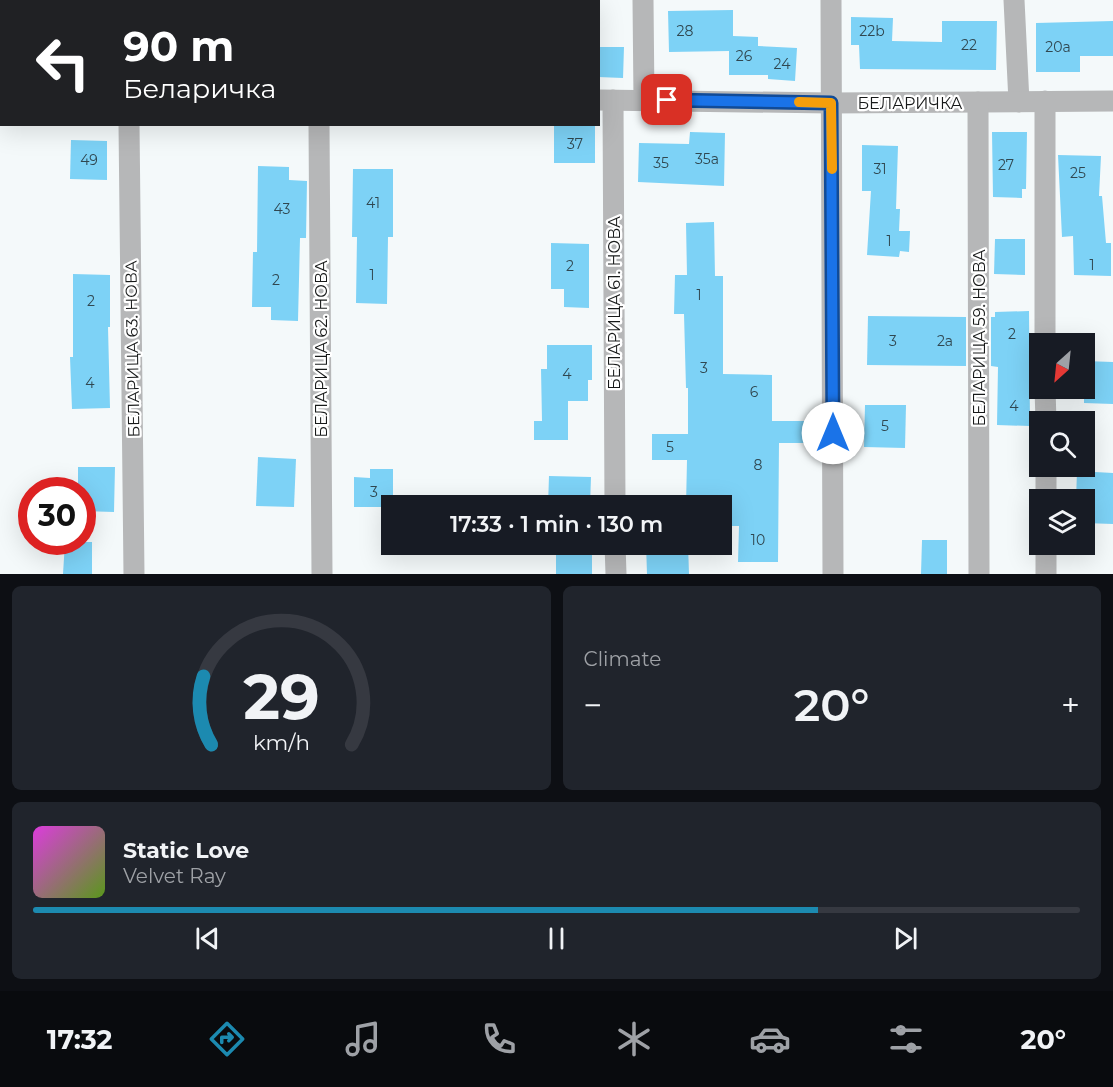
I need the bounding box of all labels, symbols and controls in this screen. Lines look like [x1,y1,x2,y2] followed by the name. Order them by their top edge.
[123,20,234,72] text: 90 m
[677,22,694,40] house number: 28
[859,22,885,40] house number: 22b
[24,24,102,102] icon: left
[961,36,977,54] house number: 22
[1045,38,1071,56] house number: 20a
[736,47,753,65] house number: 26
[774,55,791,73] house number: 24
[123,72,276,105] text: Беларичка
[641,74,692,125] pin
[650,83,683,116] icon: arrive
[857,94,963,113] street label: БЕЛАРИЧКА
[567,135,583,153] house number: 37
[695,150,719,168] house number: 35a
[80,151,98,169] house number: 49
[653,154,669,172] house number: 35
[998,156,1014,174] house number: 27
[874,160,886,178] house number: 31
[1070,164,1086,182] house number: 25
[366,194,380,212] house number: 41
[274,200,291,218] house number: 43
[605,216,624,390] street label: БЕЛАРИЦА 61. НОВА
[886,232,892,250] house number: 1
[970,249,989,427] street label: БЕЛАРИЦА 59. НОВА
[1089,256,1095,274] house number: 1
[566,257,574,275] house number: 2
[121,260,144,438] street label: БЕЛАРИЦА 63. НОВА
[312,260,331,438] street label: БЕЛАРИЦА 62. НОВА
[369,266,375,284] house number: 1
[272,271,280,289] house number: 2
[696,286,702,304] house number: 1
[87,292,95,310] house number: 2
[1008,325,1016,343] house number: 2
[889,332,897,350] house number: 3
[937,332,953,350] house number: 2a
[1029,333,1095,399] north arrow
[1029,333,1095,555] map controls
[700,359,708,377] house number: 3
[562,365,572,383] house number: 4
[85,374,95,392] house number: 4
[750,383,759,401] house number: 6
[1009,397,1019,415] house number: 4
[801,401,865,465] position arrow
[1029,411,1095,477] button: search
[881,417,889,435] house number: 5
[666,438,674,456] house number: 5
[754,456,763,474] house number: 8
[18,477,96,555] speed limit sign: 30
[370,483,378,501] house number: 3
[1029,489,1095,555] button: layers
[450,511,663,538] text: 17:33 · 1 min · 130 m
[751,531,765,549] house number: 10
[584,647,661,671] text: Climate
[243,659,320,735] text: 29
[794,677,869,732] text: 20°
[584,685,602,725] text: −
[1061,685,1080,725] text: +
[253,729,310,755] text: km/h
[123,837,249,864] text: Static Love
[123,864,226,888] text: Velvet Ray
[191,922,224,955] icon: previous
[540,922,573,955] icon: pause
[889,922,922,955] icon: next
[206,1018,248,1060] icon: directions
[342,1018,384,1060] icon: music
[478,1018,520,1060] icon: phone
[613,1018,655,1060] icon: climate
[749,1018,791,1060] icon: car
[885,1018,927,1060] icon: filters
[47,1023,113,1056] text: 17:32
[1021,1023,1066,1056] text: 20°

